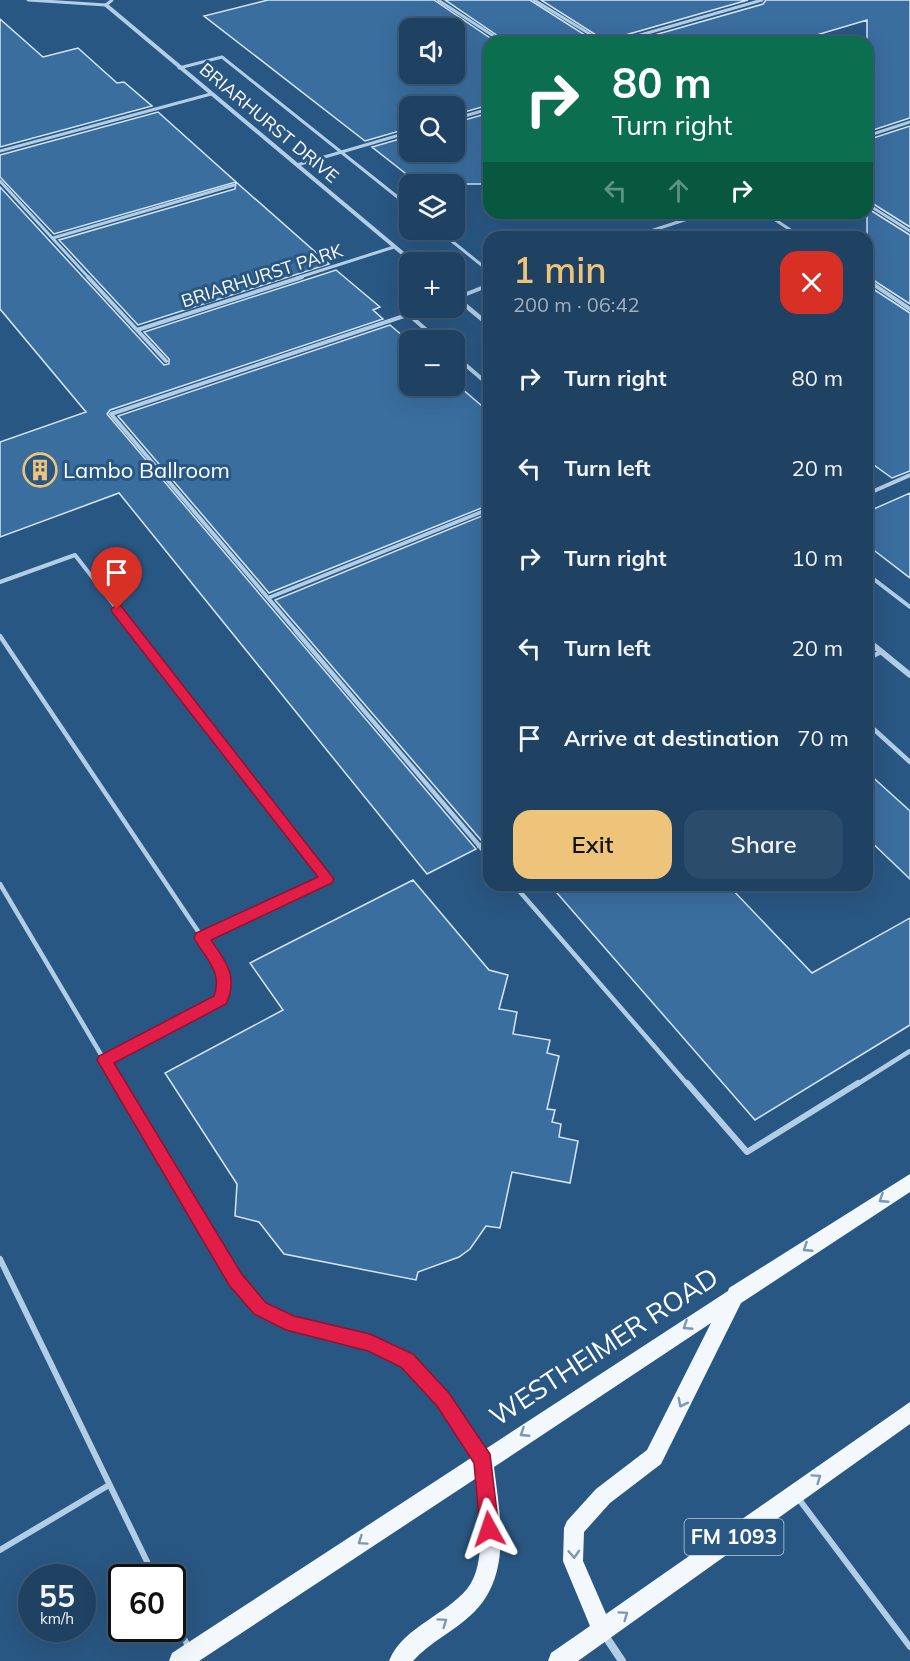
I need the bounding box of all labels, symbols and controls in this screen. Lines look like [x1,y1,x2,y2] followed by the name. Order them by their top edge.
[399,18,465,396] map controls
[399,18,465,84] button: sound
[612,56,712,109] text: 80 m
[195,58,344,188] street label: BRIARHURST DRIVE
[513,60,591,138] icon: right
[399,96,465,162] button: search
[612,108,732,142] text: Turn right
[399,174,465,240] button: layers
[599,174,632,207] icon: left
[662,174,695,207] icon: ahead
[725,174,758,207] icon: right
[178,238,346,312] street label: BRIARHURST PARK
[513,247,607,292] text: 1 min
[780,251,843,314] button: close
[399,252,465,318] button: +
[513,292,639,317] text: 200 m · 06:42
[399,330,465,396] button: −
[513,362,546,395] icon: right
[564,364,667,392] text: Turn right
[792,364,843,392] text: 80 m
[22,452,58,488] building icon: Lambo Ballroom
[513,452,546,485] icon: left
[564,454,651,482] text: Turn left
[792,454,843,482] text: 20 m
[63,456,230,484] place label: Lambo Ballroom
[513,542,546,575] icon: right
[564,544,667,572] text: Turn right
[792,544,843,572] text: 10 m
[91,547,142,609] pin
[100,556,133,589] icon: arrive
[513,632,546,665] icon: left
[564,634,651,662] text: Turn left
[792,634,843,662] text: 20 m
[513,722,546,755] icon: arrive
[564,724,779,752] text: Arrive at destination
[797,724,849,752] text: 70 m
[513,810,672,879] button: Exit
[684,810,843,879] button: Share
[879,1192,890,1203] one-way arrow
[802,1241,813,1252] one-way arrow
[483,1260,724,1433] street label: WESTHEIMER ROAD
[683,1319,694,1330] one-way arrow
[677,1396,689,1407] one-way arrow
[520,1426,531,1437] one-way arrow
[811,1475,822,1486] one-way arrow
[457,1497,521,1561] position arrow
[684,1519,783,1555] road number: FM 1093
[357,1533,368,1544] one-way arrow
[567,1549,580,1558] one-way arrow
[108,1564,186,1642] speed limit sign: 60
[39,1577,75,1615] text: 55
[40,1609,74,1628] text: km/h
[617,1611,628,1622] one-way arrow
[436,1618,447,1629] one-way arrow

